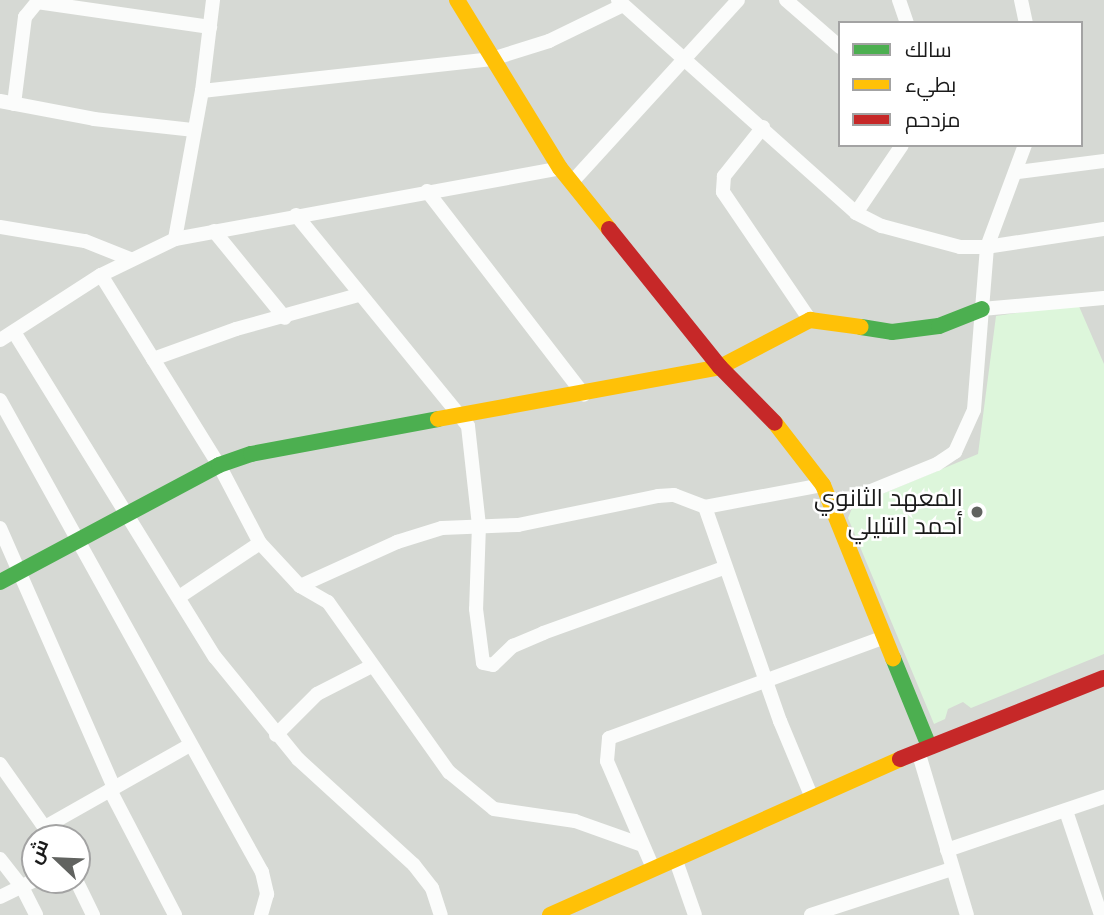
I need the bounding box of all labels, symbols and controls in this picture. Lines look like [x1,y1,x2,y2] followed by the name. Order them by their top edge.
[838,21,1083,147] legend
[905,37,952,62] text: سالك
[905,72,956,97] text: بطيء
[905,107,960,132] text: مزدحم
[814,484,963,540] place label: المعهد الثانوي أحمد التليلي
[969,504,985,520] marker: المعهد الثانوي أحمد التليلي
[21,824,91,894] north arrow
[23,836,53,867] text: ش

